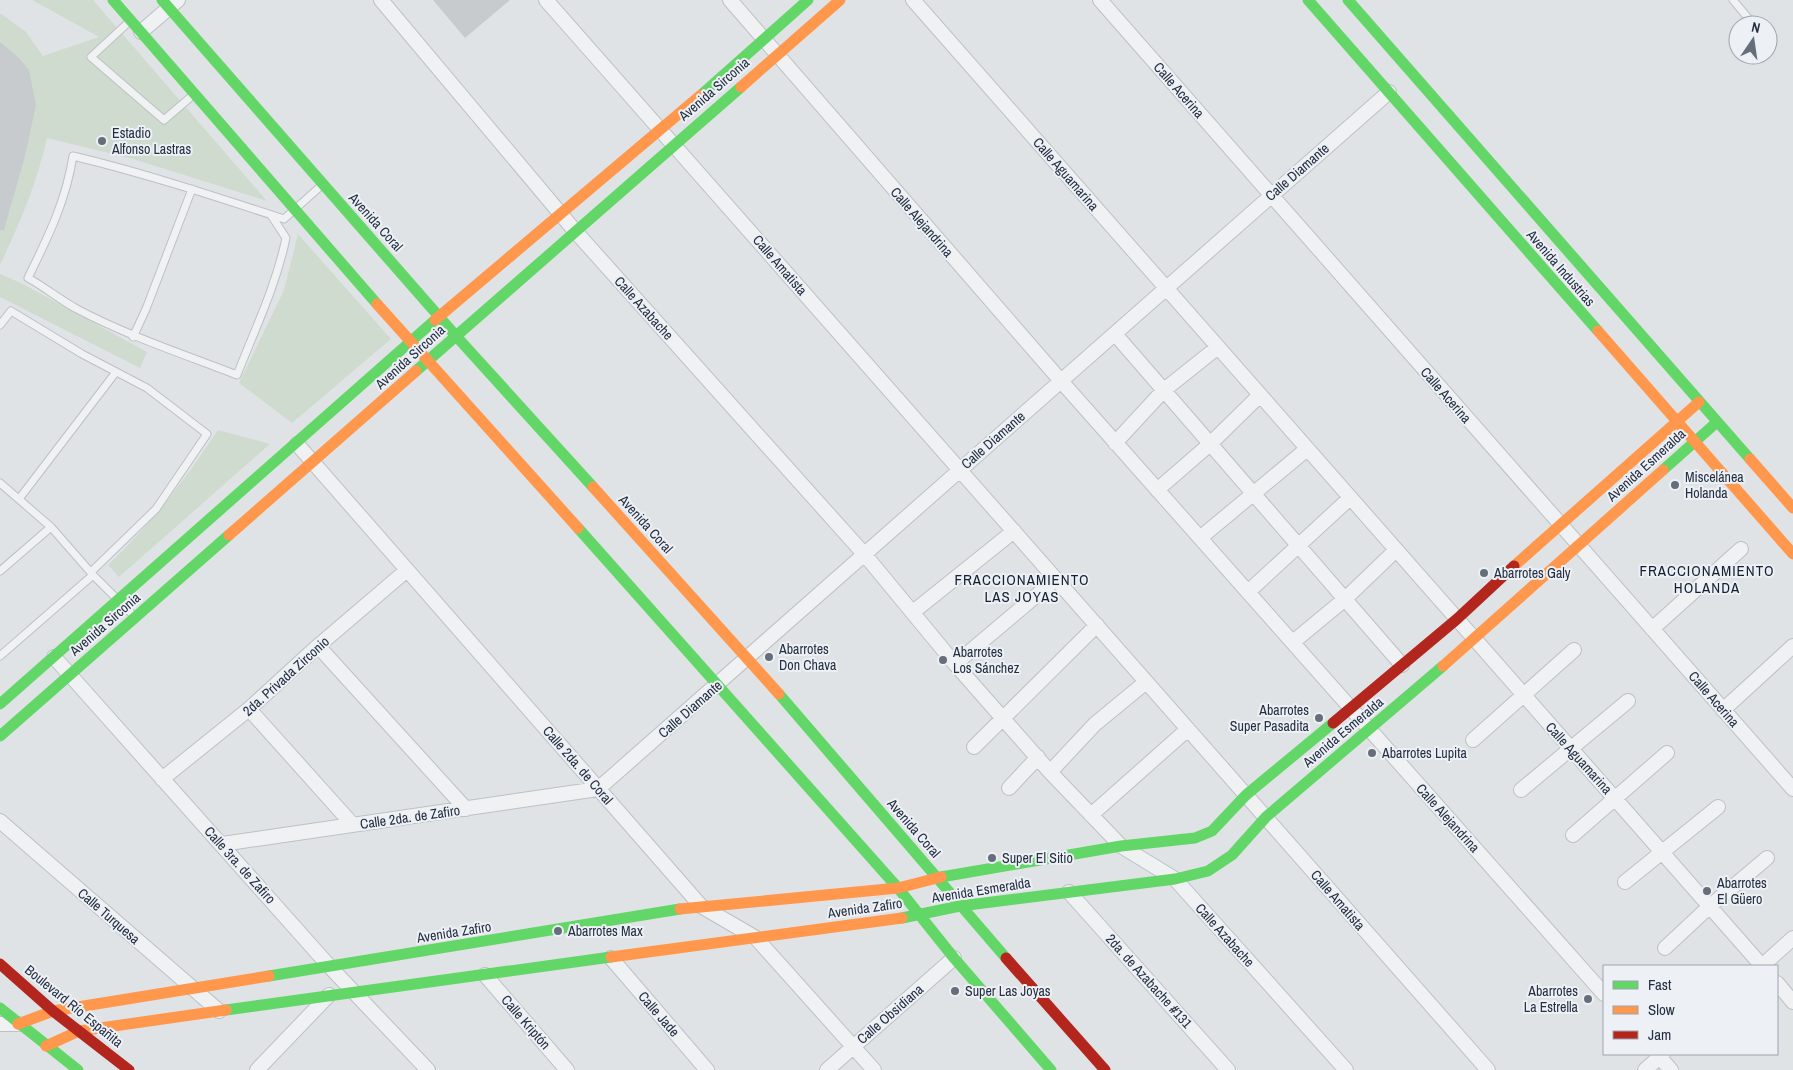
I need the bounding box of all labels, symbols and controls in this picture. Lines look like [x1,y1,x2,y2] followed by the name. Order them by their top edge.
[1728,15,1778,65] north arrow
[1750,18,1762,37] text: N
[674,53,754,125] street label: Avenida Sirconia
[1150,58,1209,122] street label: Calle Acerina
[111,124,191,158] place label: Estadio Alfonso Lastras
[1029,134,1103,215] street label: Calle Aguamarina
[96,135,108,147] marker: Estadio Alfonso Lastras
[1261,139,1333,205] street label: Calle Diamante
[887,183,958,261] street label: Calle Alejandrina
[344,188,407,255] street label: Avenida Coral
[1522,225,1599,310] street label: Avenida Industrias
[749,231,811,299] street label: Calle Amatista
[611,272,677,344] street label: Calle Azabache
[371,321,449,394] street label: Avenida Sirconia
[1417,363,1476,427] street label: Calle Acerina
[957,407,1029,473] street label: Calle Diamante
[1602,424,1690,506] street label: Avenida Esmeralda
[1685,468,1744,502] place label: Miscelánea Holanda
[1669,479,1681,491] marker: Miscelánea Holanda
[614,490,677,557] street label: Avenida Coral
[1639,560,1775,598] district label: FRACCIONAMIENTO HOLANDA
[1493,564,1571,582] place label: Abarrotes Galy
[1478,567,1490,579] marker: Abarrotes Galy
[954,569,1090,607] district label: FRACCIONAMIENTO LAS JOYAS
[65,588,145,660] street label: Avenida Sirconia
[239,632,333,720] street label: 2da. Privada Zirconio
[778,640,837,674] place label: Abarrotes Don Chava
[952,643,1020,677] place label: Abarrotes Los Sánchez
[763,651,775,663] marker: Abarrotes Don Chava
[937,654,949,666] marker: Abarrotes Los Sánchez
[1685,667,1744,731] street label: Calle Acerina
[654,676,726,742] street label: Calle Diamante
[1298,693,1388,772] street label: Avenida Esmeralda
[1230,701,1310,735] place label: Abarrotes Super Pasadita
[1313,712,1325,724] marker: Abarrotes Super Pasadita
[1542,718,1617,798] street label: Calle Aguamarina
[539,722,617,808] street label: Calle 2da. de Coral
[1381,744,1467,762] place label: Abarrotes Lupita
[1366,747,1378,759] marker: Abarrotes Lupita
[1412,780,1484,857] street label: Calle Alejandrina
[883,794,945,861] street label: Avenida Coral
[359,801,461,833] street label: Calle 2da. de Zafiro
[200,822,280,908] street label: Calle 3ra. de Zafiro
[1002,849,1073,867] place label: Super El Sitio
[986,852,998,864] marker: Super El Sitio
[1307,866,1369,934] street label: Calle Amatista
[929,873,1032,907] street label: Avenida Esmeralda
[1716,874,1767,908] place label: Abarrotes El Güero
[74,884,144,948] street label: Calle Turquesa
[1701,885,1713,897] marker: Abarrotes El Güero
[826,894,903,922] street label: Avenida Zafiro
[1192,899,1258,971] street label: Calle Azabache
[415,917,493,947] street label: Avenida Zafiro
[567,922,643,940] place label: Abarrotes Max
[552,925,564,937] marker: Abarrotes Max
[1102,930,1196,1032] street label: 2da. de Azabache #131
[21,961,127,1052] street label: Boulevard Río Españita
[1603,965,1778,1055] legend
[1648,974,1672,995] text: Fast
[853,980,927,1048] street label: Calle Obsidiana
[965,982,1051,1000] place label: Super Las Joyas
[1524,982,1579,1016] place label: Abarrotes La Estrella
[949,985,961,997] marker: Super Las Joyas
[634,988,684,1040] street label: Calle Jade
[497,991,555,1053] street label: Calle Kriptón
[1582,993,1594,1005] marker: Abarrotes La Estrella
[1648,999,1675,1020] text: Slow
[1648,1024,1671,1045] text: Jam

